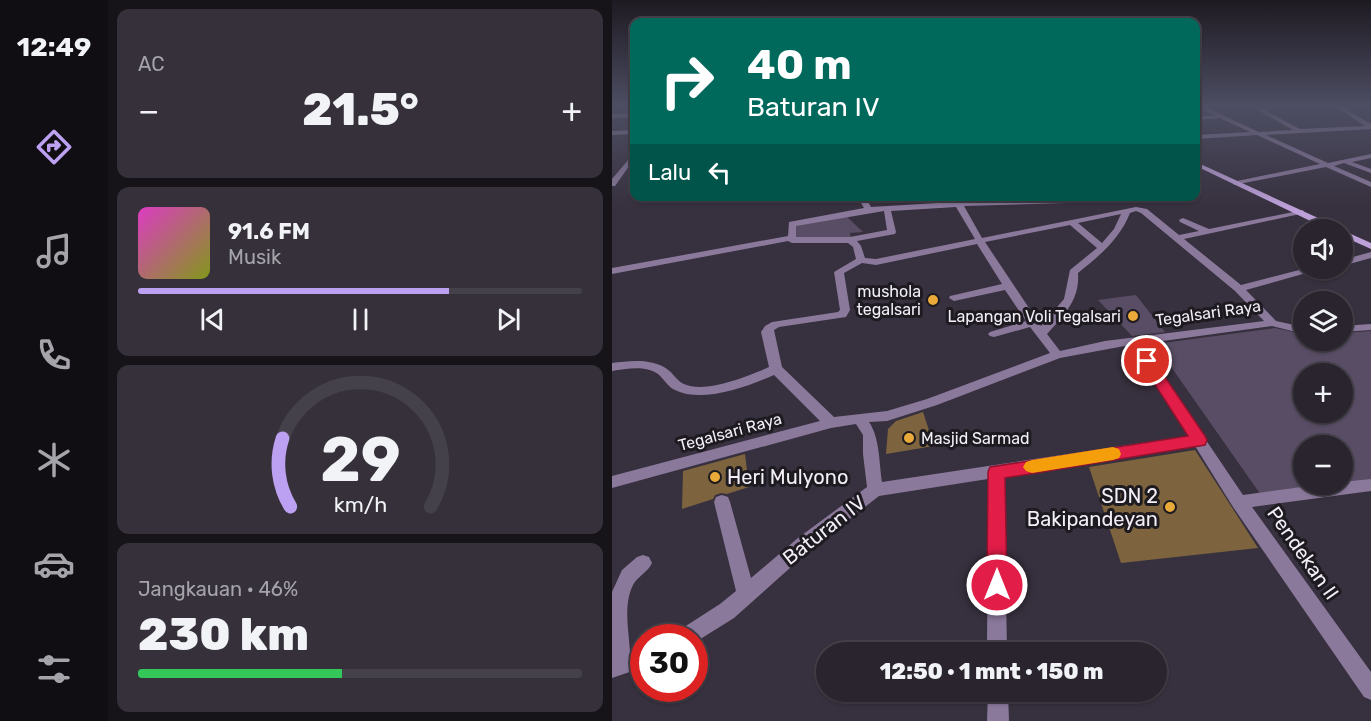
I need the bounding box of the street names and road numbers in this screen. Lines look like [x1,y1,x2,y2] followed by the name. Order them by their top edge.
[1154,296,1262,330] street label: Tegalsari Raya
[676,409,784,455] street label: Tegalsari Raya
[778,490,870,570] street label: Baturan IV
[1262,502,1344,604] street label: Pendekan II

